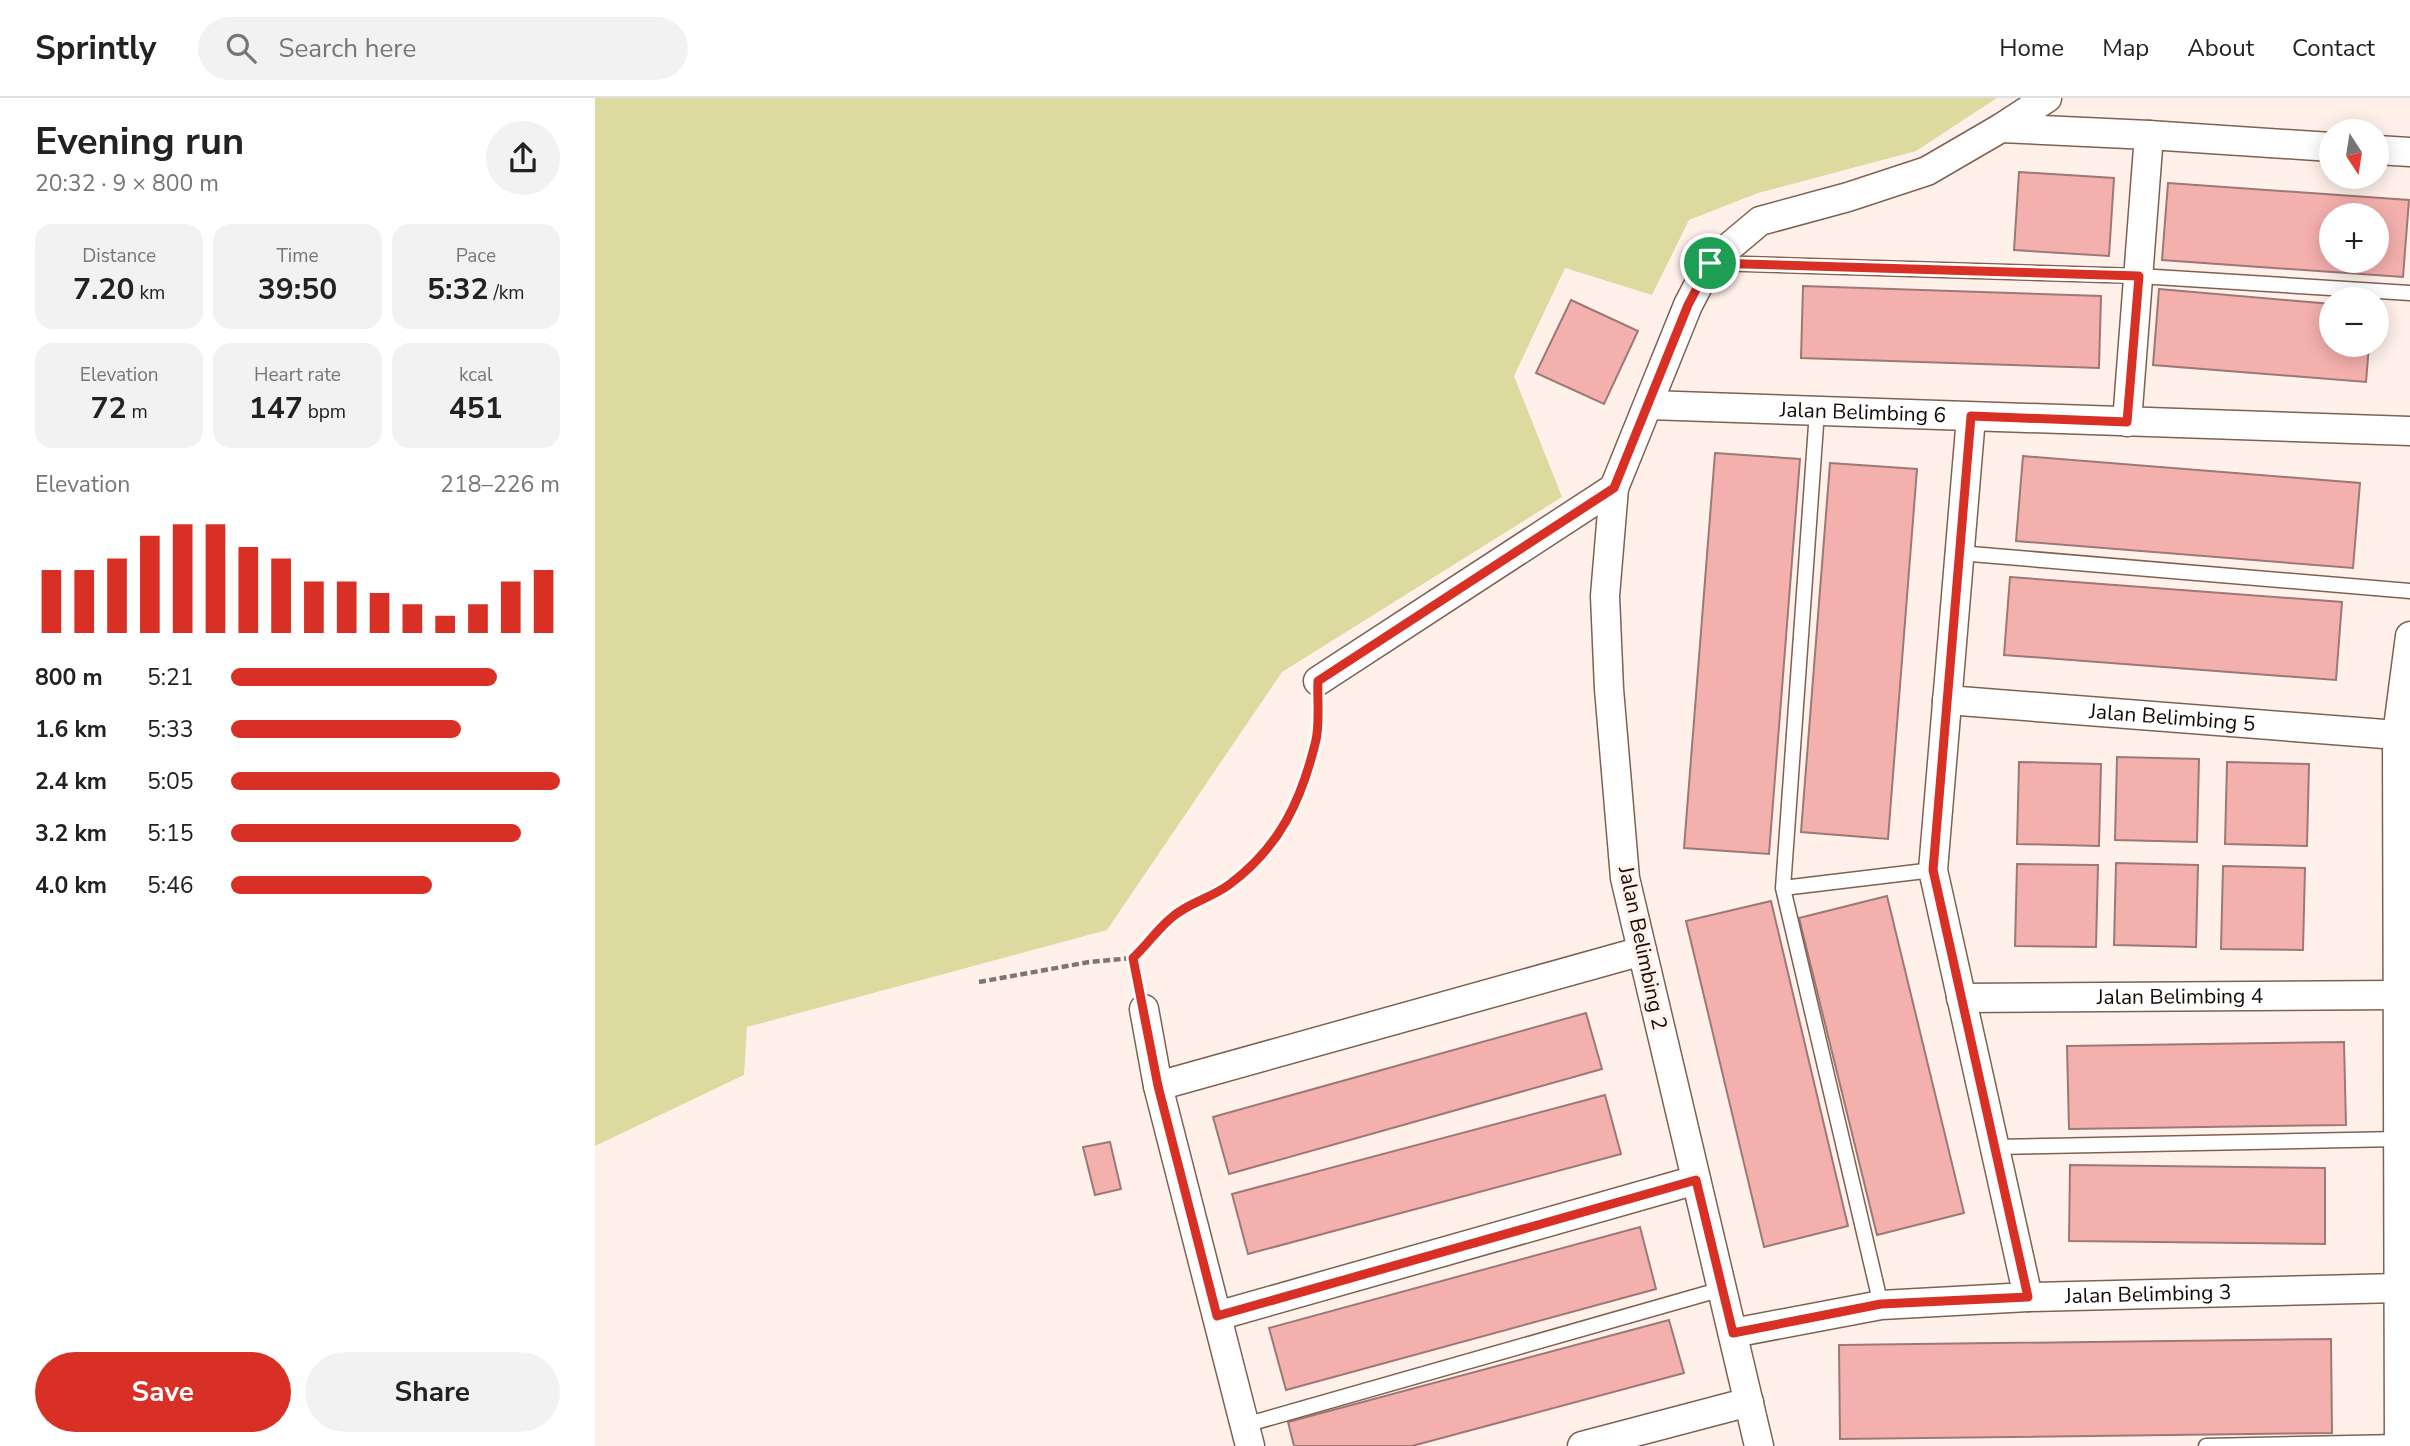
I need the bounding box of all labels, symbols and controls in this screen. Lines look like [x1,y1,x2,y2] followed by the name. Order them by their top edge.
[198,17,688,80] search box
[35,26,156,71] text: Sprintly
[222,29,260,67] icon: search
[278,31,416,66] text: Search here
[1999,32,2064,64] text: Home
[2102,32,2149,64] text: Map
[2187,32,2254,64] text: About
[2292,32,2375,64] text: Contact
[35,116,244,167] text: Evening run
[2319,119,2389,189] north arrow
[2319,119,2389,357] map controls
[486,121,560,195] button: share
[35,168,219,199] text: 20:32 · 9 × 800 m
[2319,203,2389,273] button: +
[1680,233,1740,293] pin
[82,243,156,269] text: Distance
[276,243,319,269] text: Time
[456,243,496,269] text: Pace
[1691,244,1729,282] icon: arrive
[73,269,135,310] text: 7.20
[258,269,337,310] text: 39:50
[427,269,489,310] text: 5:32
[135,280,165,306] text: km
[489,280,525,306] text: /km
[2319,287,2389,357] button: −
[80,362,159,388] text: Elevation
[254,362,341,388] text: Heart rate
[459,362,493,388] text: kcal
[91,388,127,429] text: 72
[249,388,303,429] text: 147
[449,388,503,429] text: 451
[1778,395,1947,429] street label: Jalan Belimbing 6
[127,399,148,425] text: m
[303,399,346,425] text: bpm
[35,469,130,500] text: Elevation
[440,469,560,500] text: 218–226 m
[35,662,103,693] text: 800 m
[147,662,194,693] text: 5:21
[2087,697,2256,738] street label: Jalan Belimbing 5
[35,714,107,745] text: 1.6 km
[147,714,194,745] text: 5:33
[35,766,107,797] text: 2.4 km
[147,766,194,797] text: 5:05
[35,818,107,849] text: 3.2 km
[147,818,194,849] text: 5:15
[1612,863,1674,1032] street label: Jalan Belimbing 2
[35,870,107,901] text: 4.0 km
[147,870,194,901] text: 5:46
[2096,982,2263,1011] street label: Jalan Belimbing 4
[2064,1278,2232,1310] street label: Jalan Belimbing 3
[35,1352,291,1432] button: Save
[305,1352,560,1432] button: Share

